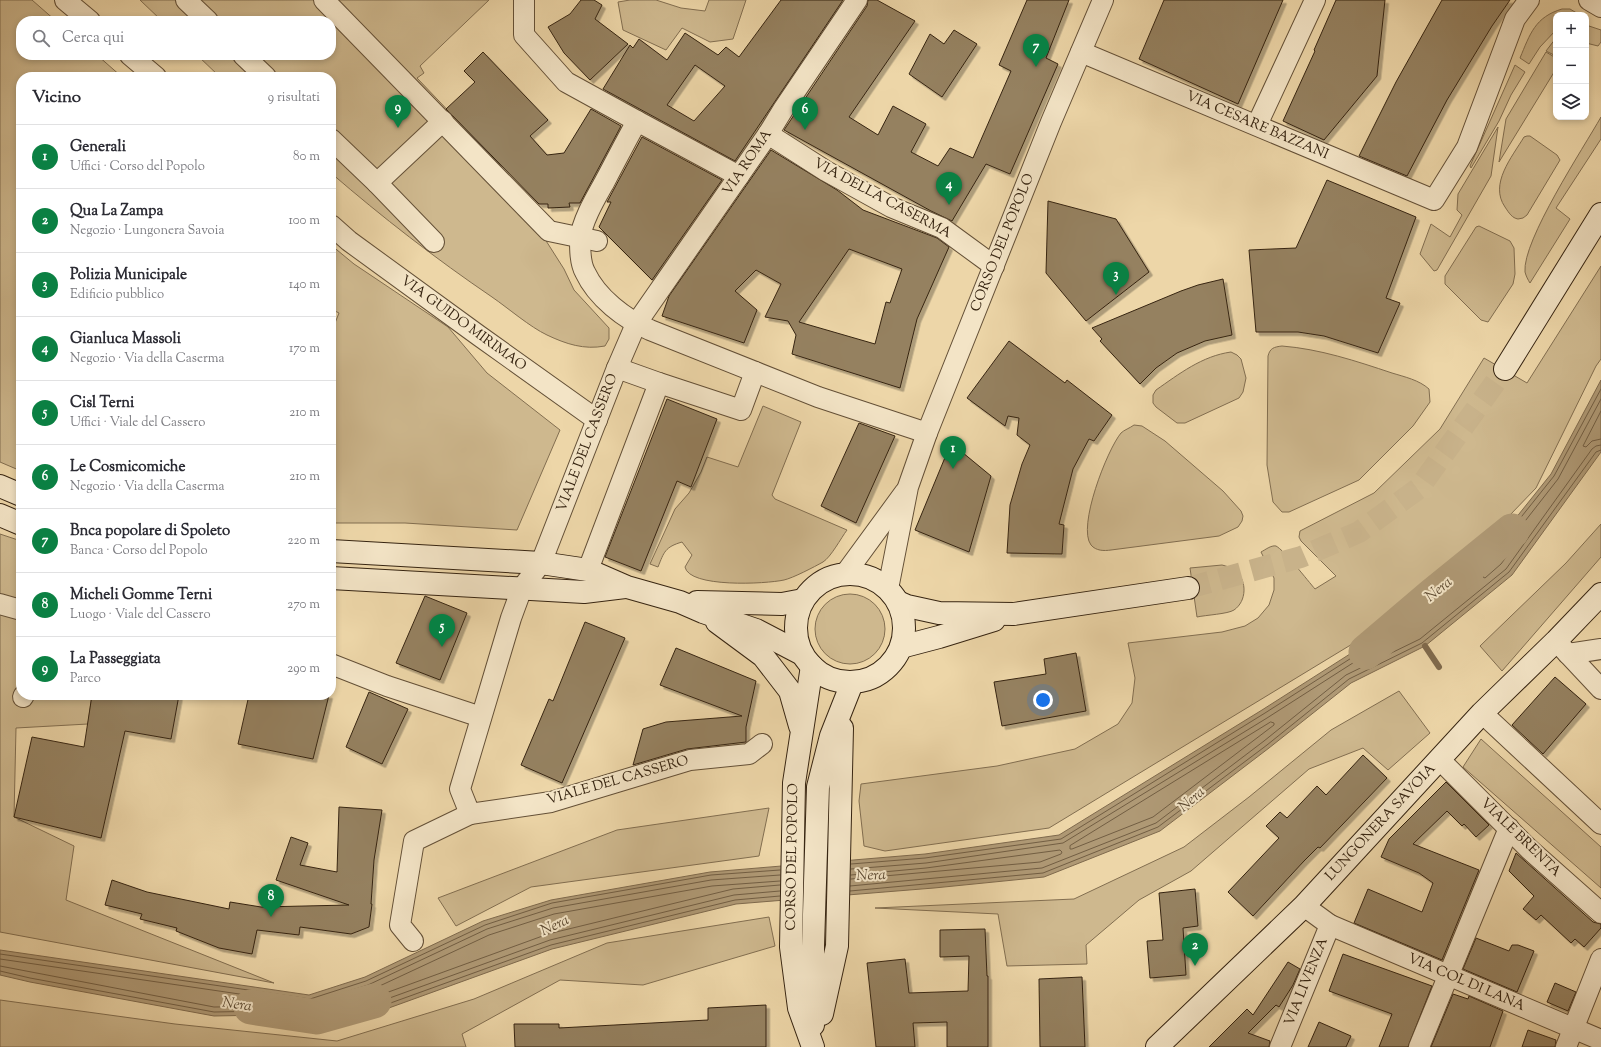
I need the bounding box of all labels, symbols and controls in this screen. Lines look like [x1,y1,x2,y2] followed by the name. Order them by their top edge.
[1553,12,1589,120] map controls
[1553,12,1589,48] button: +
[16,16,336,60] search box
[30,27,52,49] icon: search
[62,28,124,49] text: Cerca qui
[1023,34,1049,67] pin: 7
[1553,48,1589,84] button: −
[1553,84,1589,120] button: layers
[32,86,81,110] text: Vicino
[1182,87,1332,165] street label: VIA CESARE BAZZANI
[268,89,320,107] text: 9 risultati
[385,95,411,128] pin: 9
[792,97,818,130] pin: 6
[718,125,778,200] street label: VIA ROMA
[70,137,126,158] text: Generali
[43,148,47,166] text: 1
[293,148,320,166] text: 80 m
[809,154,955,244] street label: VIA DELLA CASERMA
[70,158,205,176] text: Uffici · Corso del Popolo
[966,171,1040,315] street label: CORSO DEL POPOLO
[936,172,962,205] pin: 4
[70,201,163,222] text: Qua La Zampa
[42,212,48,230] text: 2
[288,212,320,230] text: 100 m
[70,222,224,240] text: Negozio · Lungonera Savoia
[1103,262,1129,295] pin: 3
[70,265,187,286] text: Polizia Municipale
[396,271,530,377] street label: VIA GUIDO MIRIMAO
[42,276,48,294] text: 3
[289,276,320,294] text: 140 m
[70,286,164,304] text: Edificio pubblico
[70,329,181,350] text: Gianluca Massoli
[42,340,48,358] text: 4
[289,340,320,358] text: 170 m
[70,350,225,368] text: Negozio · Via della Caserma
[552,371,624,515] street label: VIALE DEL CASSERO
[70,393,134,414] text: Cisl Terni
[43,404,47,422] text: 5
[289,404,320,422] text: 210 m
[70,414,205,432] text: Uffici · Viale del Cassero
[940,436,966,469] pin: 1
[70,457,186,478] text: Le Cosmicomiche
[42,468,48,486] text: 6
[289,468,320,486] text: 210 m
[70,478,225,496] text: Negozio · Via della Caserma
[70,521,230,542] text: Bnca popolare di Spoleto
[42,532,48,550] text: 7
[287,532,320,550] text: 220 m
[70,542,208,560] text: Banca · Corso del Popolo
[1421,572,1457,607] water label: Nera
[70,585,212,606] text: Micheli Gomme Terni
[42,596,48,614] text: 8
[287,596,320,614] text: 270 m
[70,606,211,624] text: Luogo · Viale del Cassero
[429,614,455,647] pin: 5
[70,649,161,670] text: La Passeggiata
[42,660,48,678] text: 9
[287,660,320,678] text: 290 m
[70,670,101,688] text: Parco
[1033,690,1053,710] your location
[545,751,691,811] street label: VIALE DEL CASSERO
[1321,759,1441,886] street label: LUNGONERA SAVOIA
[1174,782,1210,818] water label: Nera
[782,783,804,931] street label: CORSO DEL POPOLO
[1475,794,1565,882] street label: VIALE BRENTA
[856,865,886,887] water label: Nera
[258,884,284,917] pin: 8
[537,910,573,942] water label: Nera
[1182,933,1208,966] pin: 2
[1280,934,1334,1029] street label: VIA LIVENZA
[1404,949,1528,1017] street label: VIA COL DI LANA
[221,992,253,1018] water label: Nera

